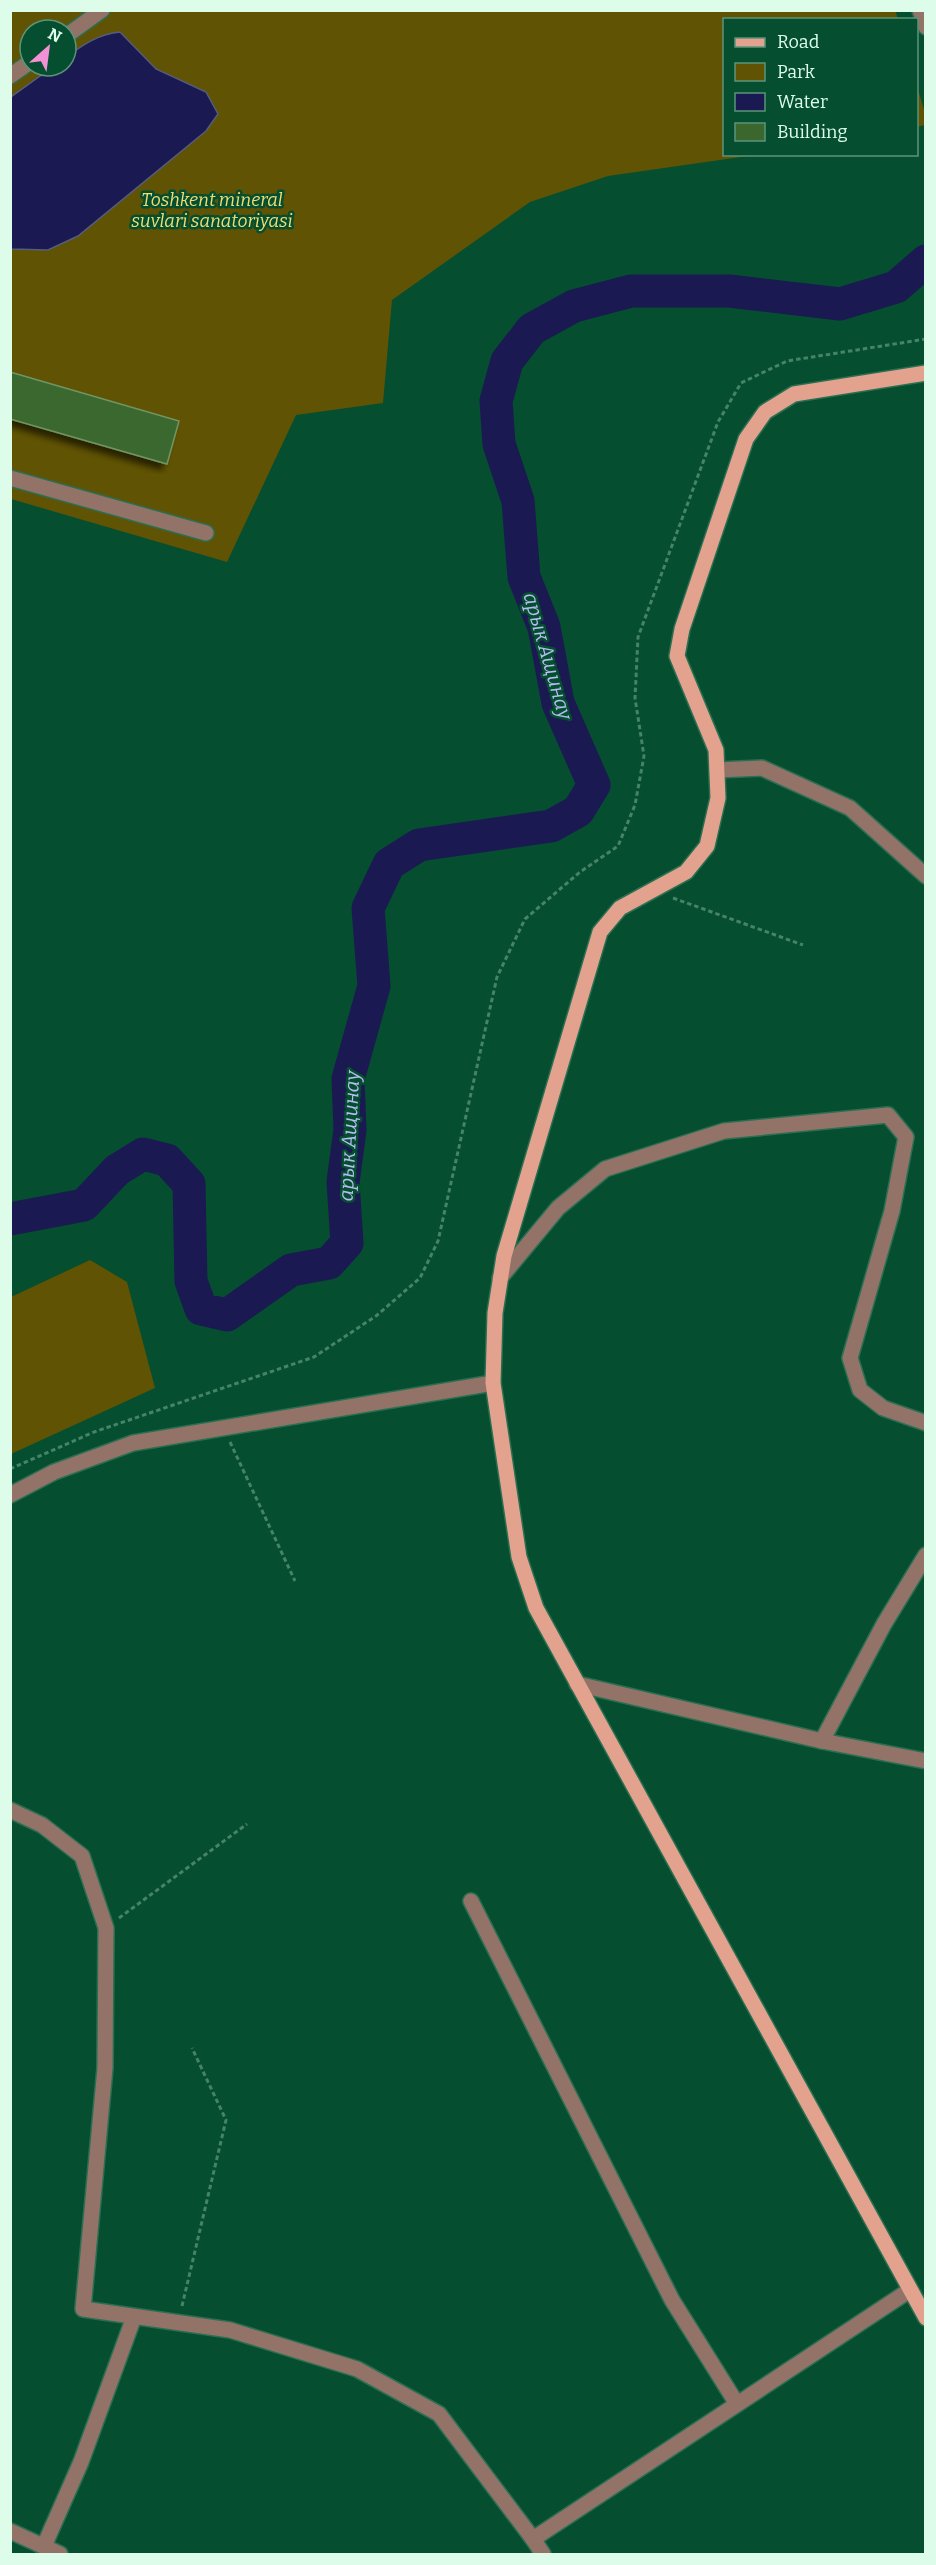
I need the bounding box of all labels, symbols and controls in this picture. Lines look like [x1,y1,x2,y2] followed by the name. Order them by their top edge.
[18,18,78,78] north arrow
[723,18,918,156] legend
[45,24,65,46] text: N
[777,31,820,53] text: Road
[777,61,816,83] text: Park
[777,91,828,113] text: Water
[777,121,848,143] text: Building
[131,189,293,232] park label: Toshkent mineral suvlari sanatoriyasi
[518,590,578,724] water label: арык Ащинау
[334,1068,364,1202] water label: арык Ащинау

